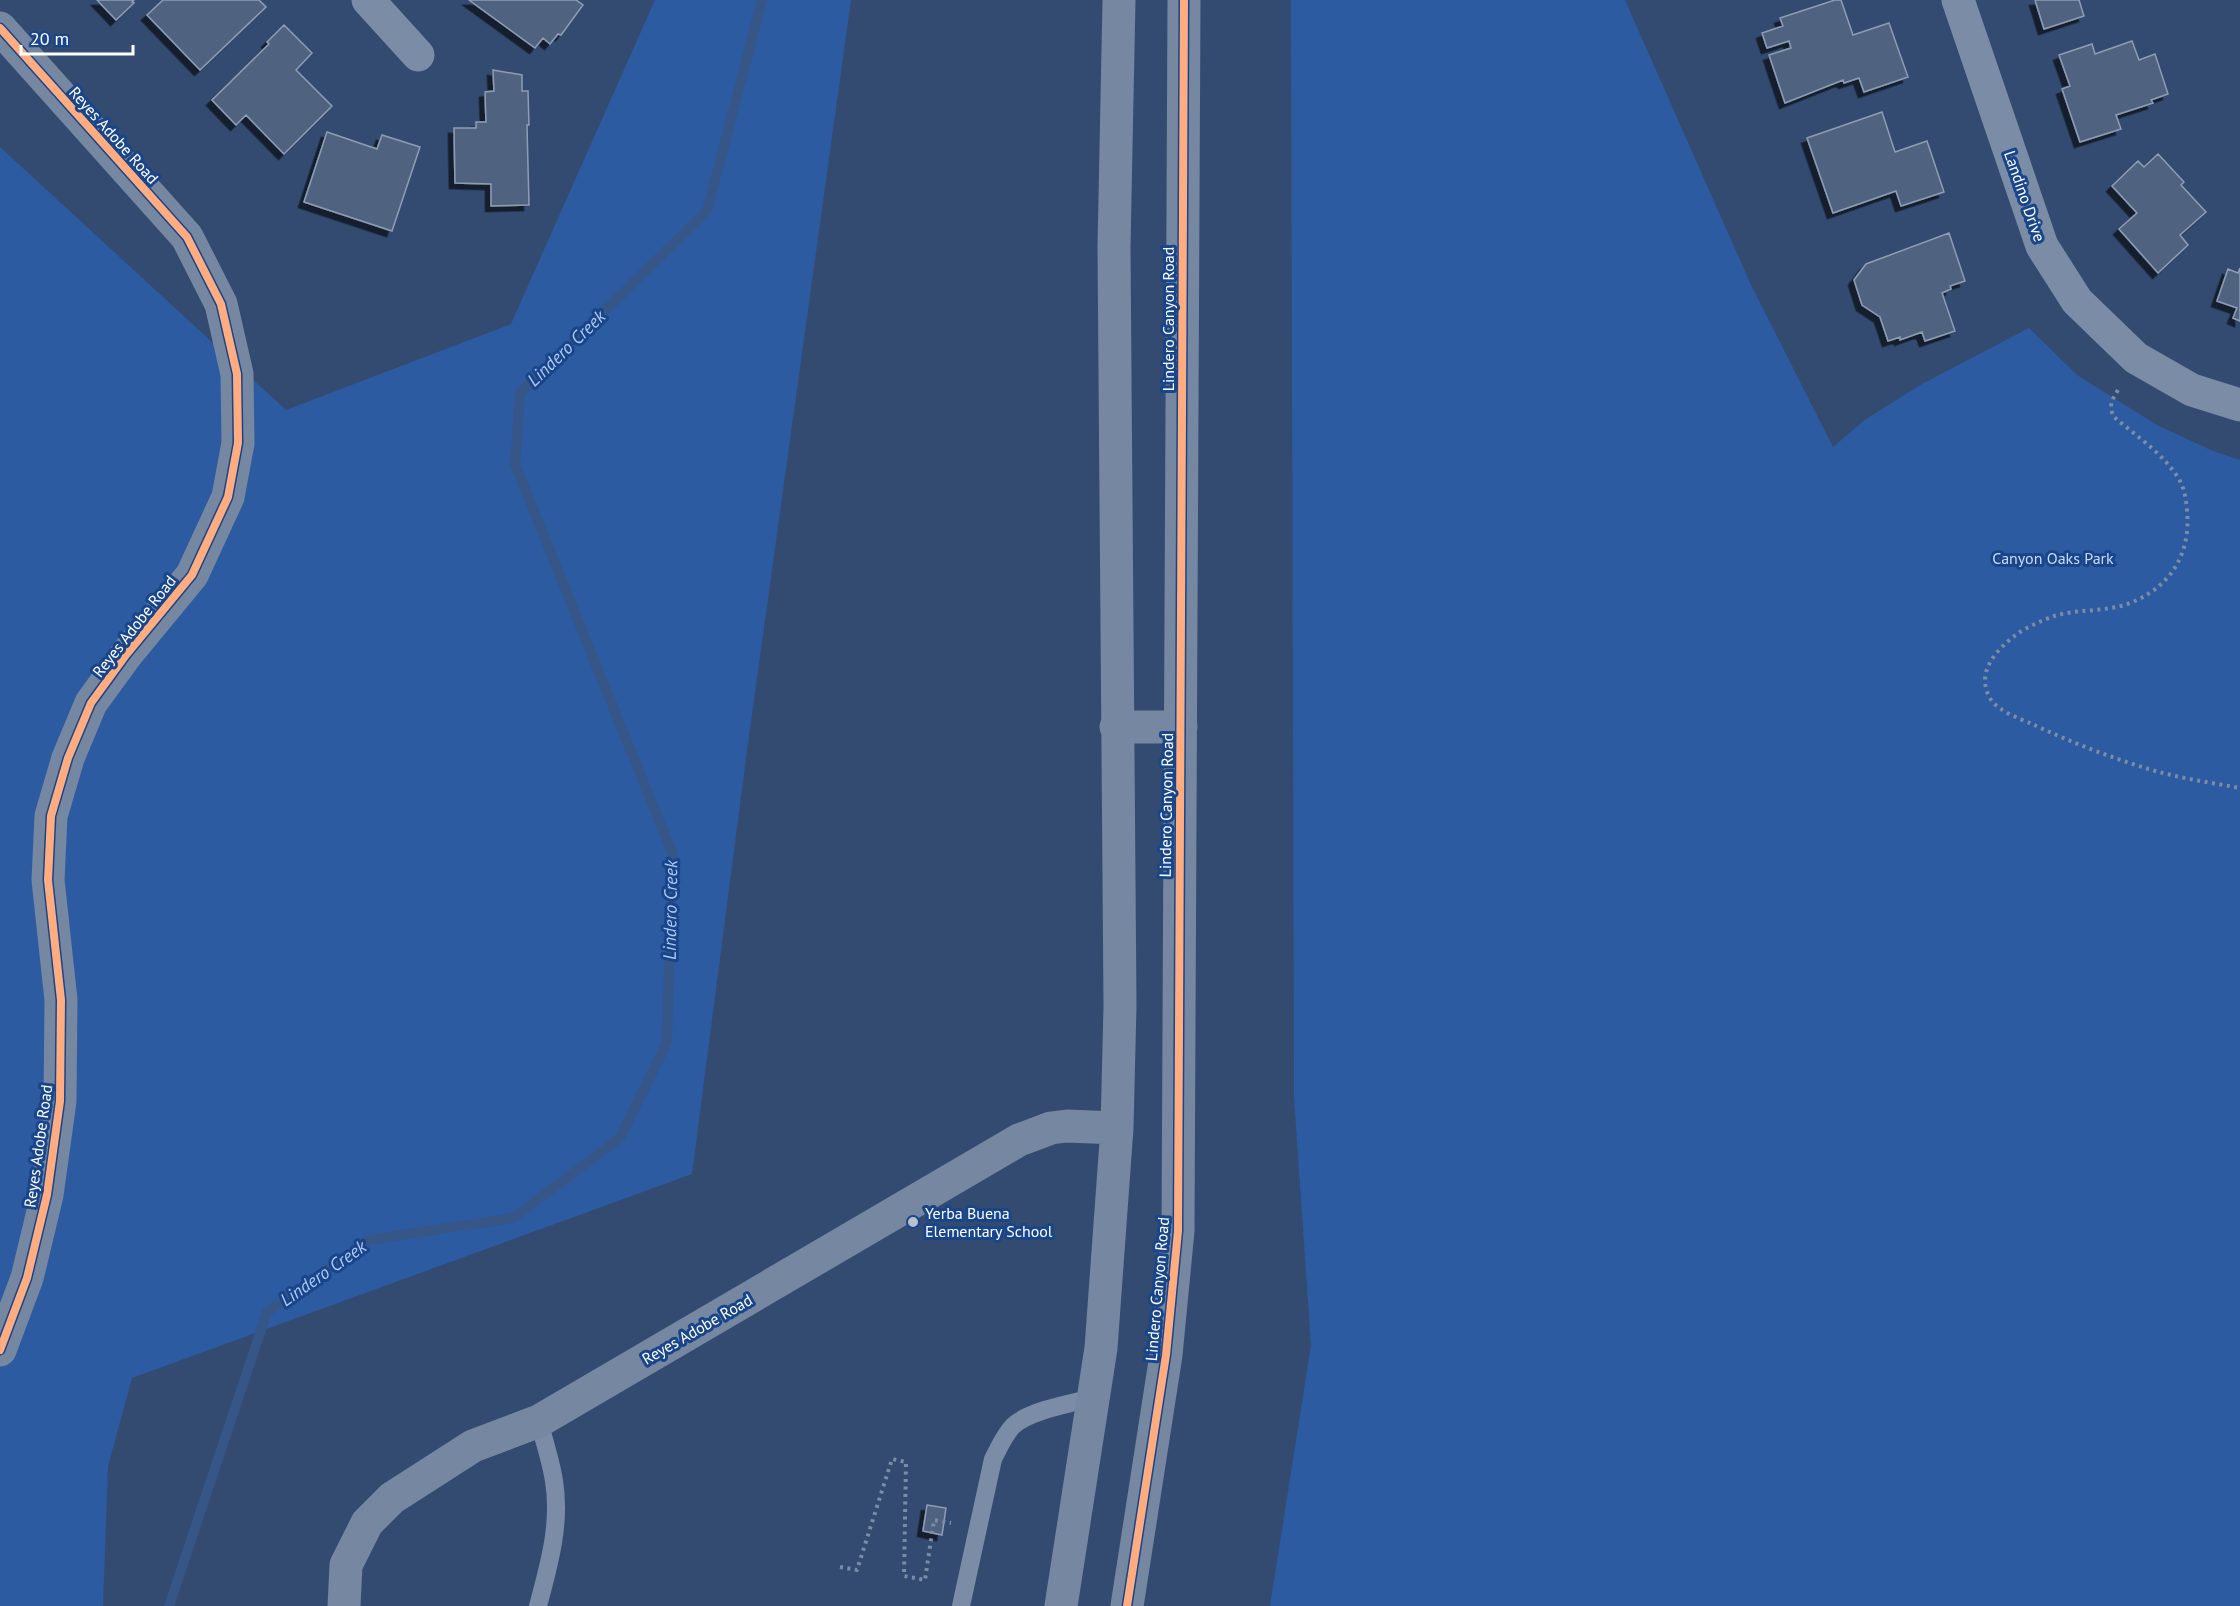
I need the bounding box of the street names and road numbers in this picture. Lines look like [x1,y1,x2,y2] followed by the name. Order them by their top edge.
[65,82,163,188] street label: Reyes Adobe Road
[2000,148,2050,244] street label: Landino Drive
[1158,247,1178,391] street label: Lindero Canyon Road
[88,571,180,681] street label: Reyes Adobe Road
[1155,733,1177,877] street label: Lindero Canyon Road
[19,1083,57,1209] street label: Reyes Adobe Road
[1141,1216,1173,1362] street label: Lindero Canyon Road
[638,1289,756,1369] street label: Reyes Adobe Road

